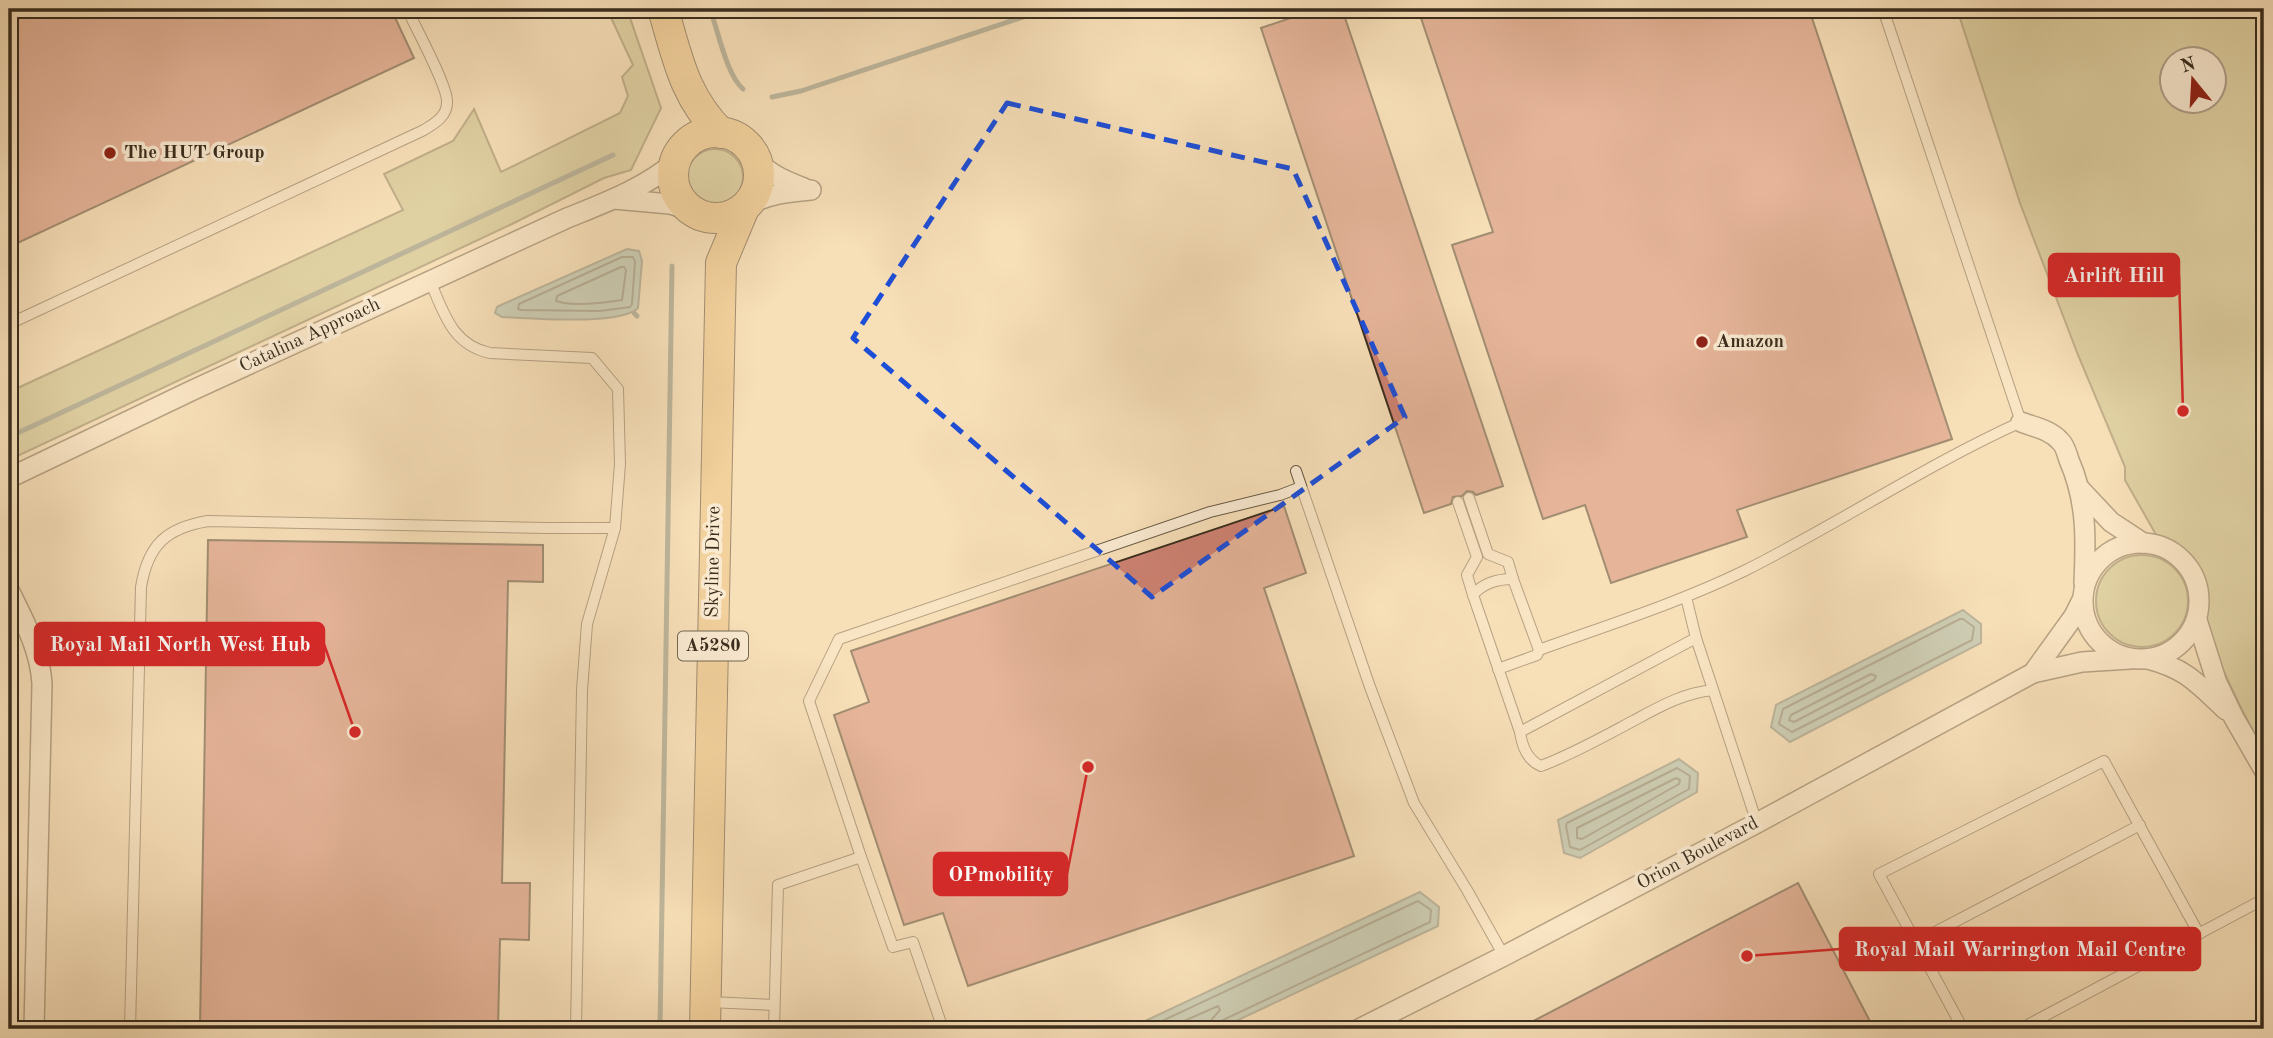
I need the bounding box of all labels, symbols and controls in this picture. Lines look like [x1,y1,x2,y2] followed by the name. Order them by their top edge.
[2158,46,2228,116] north arrow
[2179,55,2199,77] text: N
[124,144,265,163] place label: The HUT Group
[102,145,118,161] marker: The HUT Group
[2049,254,2179,296] callout: Airlift Hill
[2063,266,2165,287] text: Airlift Hill
[237,295,383,377] street label: Catalina Approach
[1716,333,1784,352] place label: Amazon
[1694,334,1710,350] marker: Amazon
[704,506,724,618] street label: Skyline Drive
[35,623,324,665] callout: Royal Mail North West Hub
[678,632,748,660] road number: A5280
[49,635,311,656] text: Royal Mail North West Hub
[1634,814,1762,894] street label: Orion Boulevard
[934,853,1067,895] callout: OPmobility
[948,865,1054,886] text: OPmobility
[1840,928,2200,970] callout: Royal Mail Warrington Mail Centre
[1854,940,2186,961] text: Royal Mail Warrington Mail Centre

